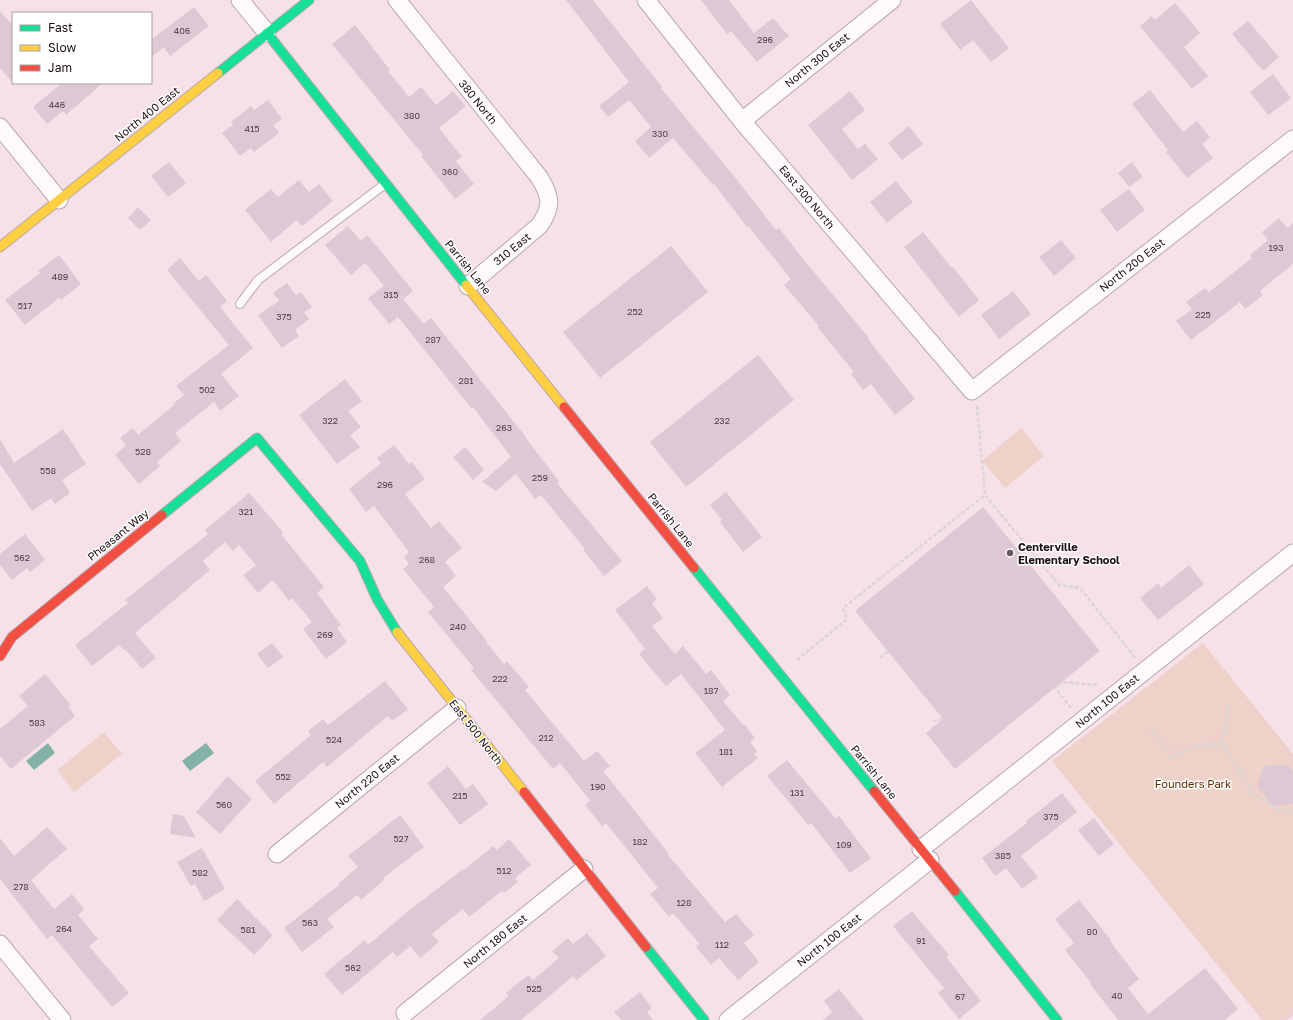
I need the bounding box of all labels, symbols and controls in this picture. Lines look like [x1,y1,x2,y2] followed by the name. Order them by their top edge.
[12,12,152,84] legend
[48,20,73,35] text: Fast
[174,25,190,36] house number: 406
[782,30,852,90] street label: North 300 East
[757,34,773,45] house number: 296
[48,40,76,55] text: Slow
[48,60,72,75] text: Jam
[457,77,500,127] street label: 380 North
[112,84,182,144] street label: North 400 East
[49,99,65,110] house number: 446
[404,110,421,121] house number: 380
[244,123,260,134] house number: 415
[652,128,668,139] house number: 330
[777,162,838,231] street label: East 300 North
[442,166,459,177] house number: 360
[490,230,533,268] street label: 310 East
[1096,235,1167,294] street label: North 200 East
[443,237,494,296] street label: Parrish Lane
[1268,242,1284,253] house number: 193
[52,271,68,282] house number: 489
[384,289,398,300] house number: 315
[18,300,32,311] house number: 517
[627,306,643,317] house number: 252
[1195,309,1211,320] house number: 225
[276,311,292,322] house number: 375
[425,334,441,345] house number: 287
[458,375,474,386] house number: 281
[199,384,215,395] house number: 502
[322,415,338,426] house number: 322
[714,415,730,426] house number: 232
[496,422,512,433] house number: 263
[135,446,151,457] house number: 528
[40,465,56,476] house number: 558
[532,472,548,483] house number: 259
[377,479,393,490] house number: 296
[646,490,697,549] street label: Parrish Lane
[85,506,151,563] street label: Pheasant Way
[239,506,254,517] house number: 321
[1018,540,1120,566] place label: Centerville Elementary School
[1005,548,1015,558] marker: Centerville Elementary School
[14,552,30,563] house number: 562
[419,554,435,565] house number: 268
[450,621,467,632] house number: 240
[317,629,333,640] house number: 269
[1072,671,1141,730] street label: North 100 East
[492,673,508,684] house number: 222
[704,685,719,696] house number: 187
[447,696,506,767] street label: East 500 North
[29,717,45,728] house number: 583
[539,732,553,743] house number: 212
[326,734,342,745] house number: 524
[849,742,900,801] street label: Parrish Lane
[719,746,734,757] house number: 181
[332,751,401,810] street label: North 220 East
[275,771,291,782] house number: 552
[1155,777,1231,790] park label: Founders Park
[590,781,606,792] house number: 190
[790,787,805,798] house number: 131
[453,790,467,801] house number: 215
[216,799,233,810] house number: 560
[1043,811,1059,822] house number: 375
[393,833,409,844] house number: 527
[632,836,648,847] house number: 182
[836,839,852,850] house number: 109
[995,850,1011,861] house number: 385
[497,865,511,876] house number: 512
[192,867,208,878] house number: 582
[13,881,29,892] house number: 278
[676,897,692,908] house number: 128
[794,910,863,969] street label: North 100 East
[460,911,529,970] street label: North 180 East
[302,917,318,928] house number: 563
[56,923,73,934] house number: 264
[240,924,256,935] house number: 581
[1086,926,1098,937] house number: 80
[916,935,927,946] house number: 91
[715,939,729,950] house number: 112
[345,962,361,973] house number: 562
[526,983,542,994] house number: 525
[1111,990,1123,1001] house number: 40
[955,991,965,1002] house number: 67

